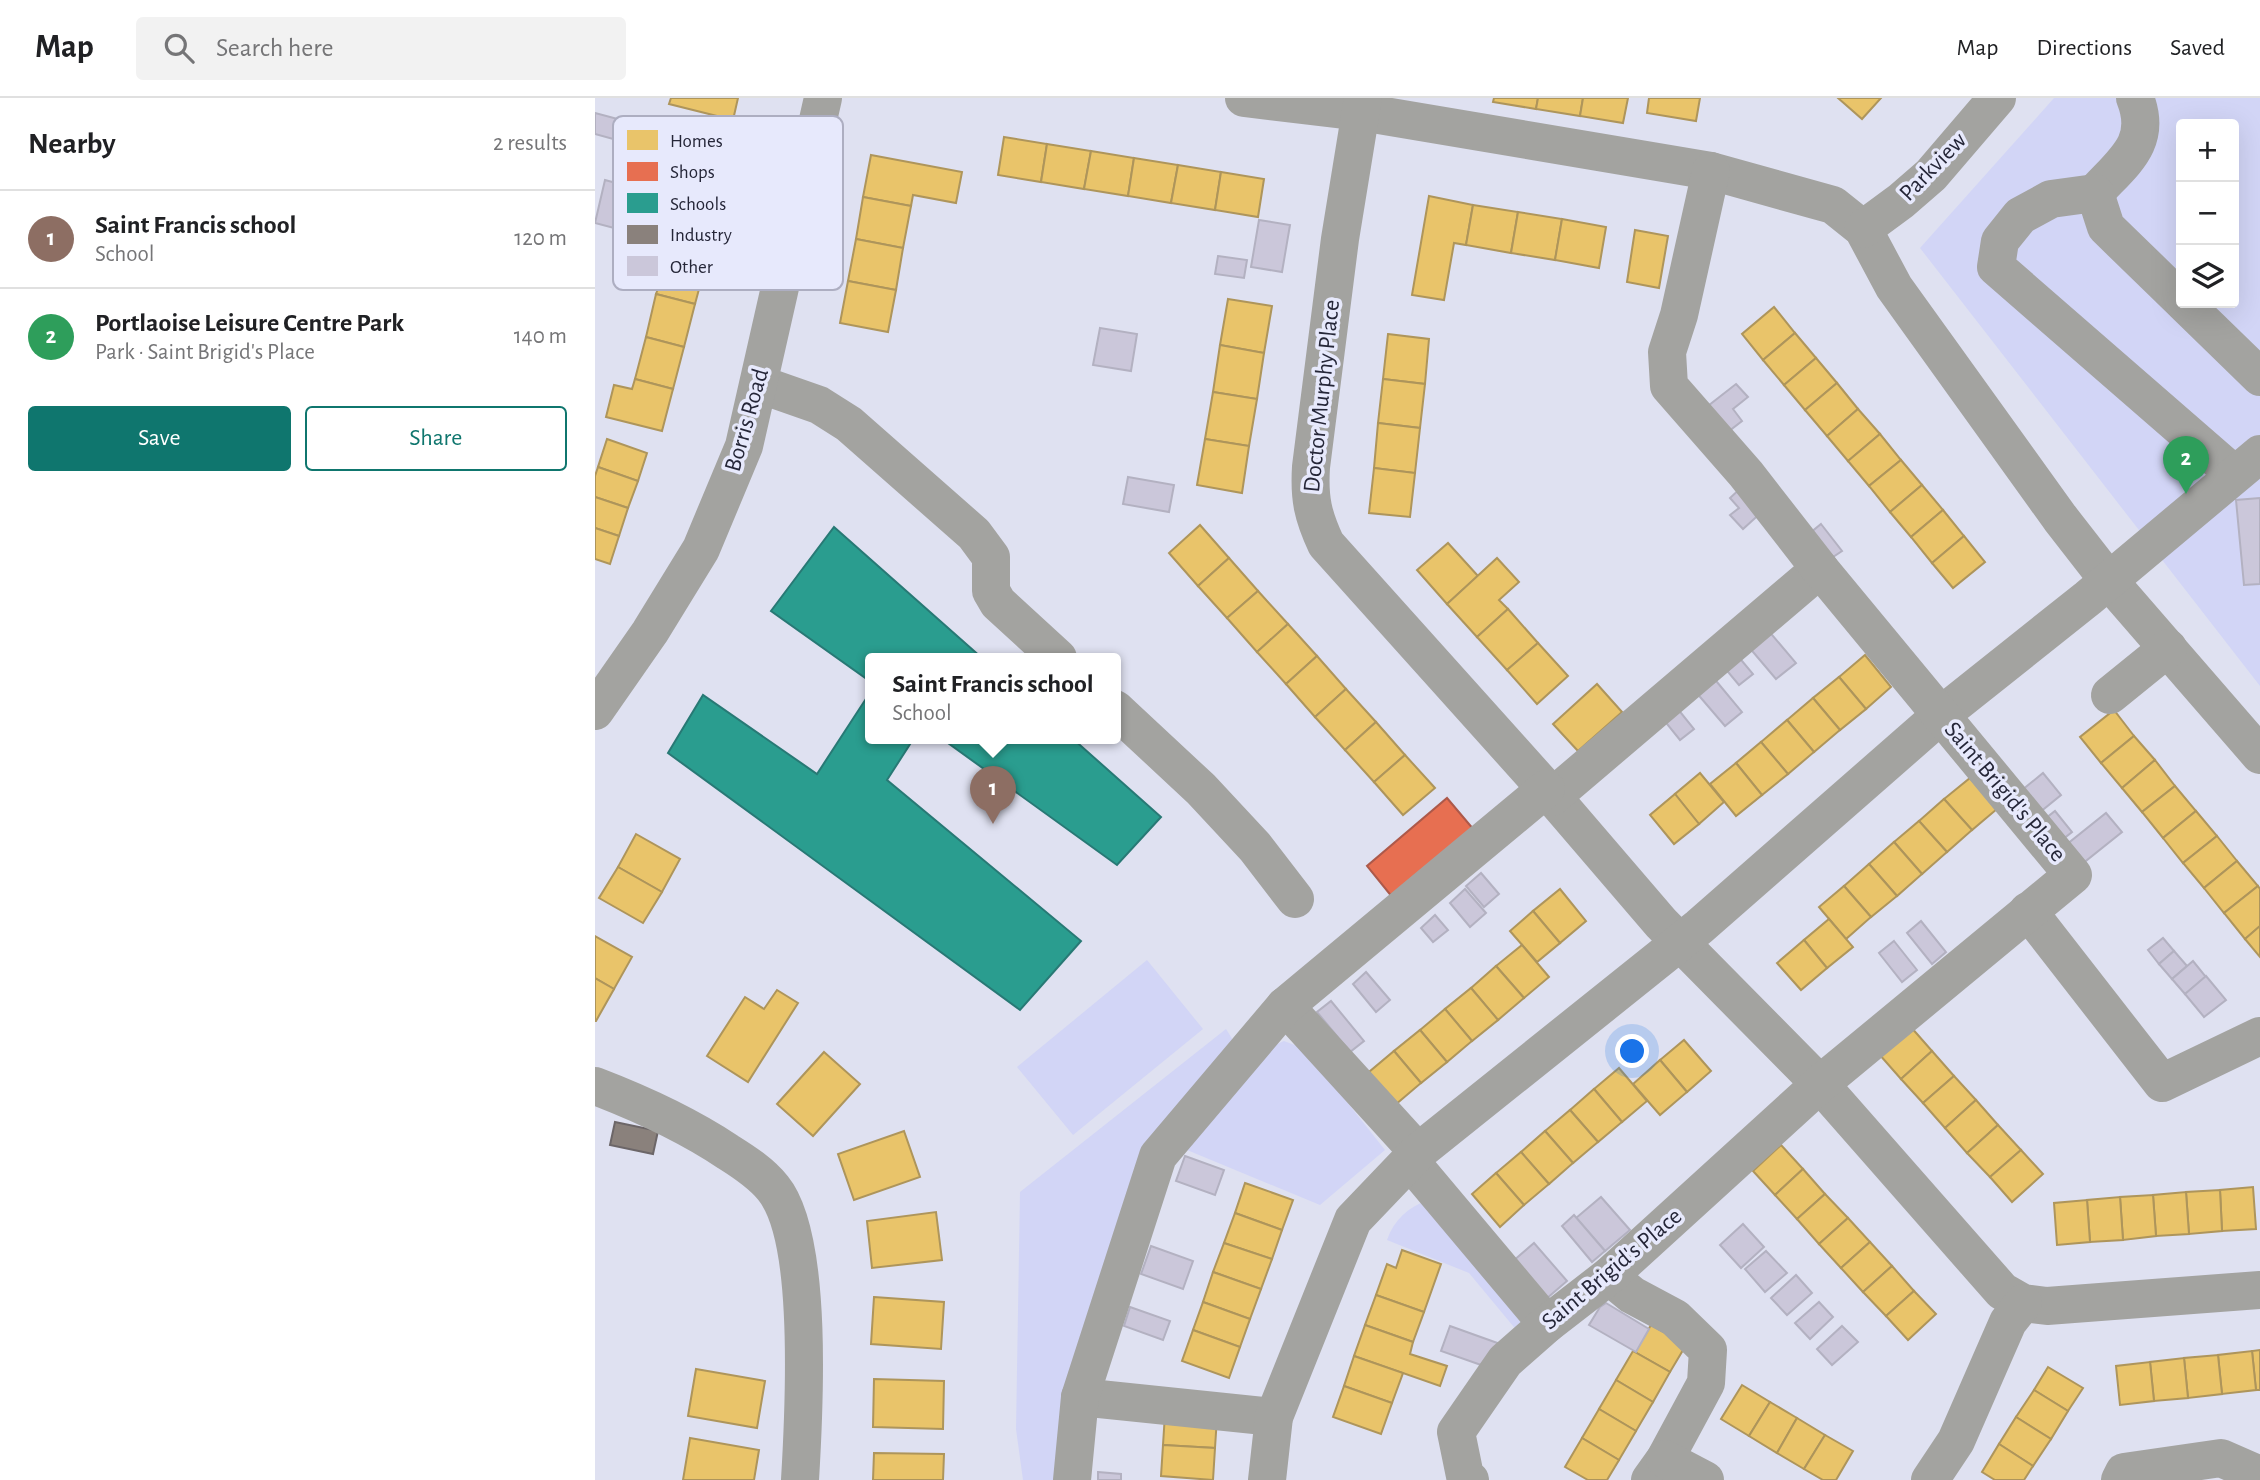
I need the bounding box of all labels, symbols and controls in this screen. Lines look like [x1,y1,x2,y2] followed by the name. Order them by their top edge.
[136,17,626,80] search box
[160,29,198,67] icon: search
[35,31,94,64] text: Map
[216,35,334,61] text: Search here
[1956,36,1998,60] text: Map
[2036,36,2132,60] text: Directions
[2170,36,2225,60] text: Saved
[613,116,843,290] legend
[2176,119,2239,308] map controls
[2176,119,2239,182] button: +
[1895,128,1971,206] street label: Parkview
[28,129,116,159] text: Nearby
[493,132,567,155] text: 2 results
[670,132,723,151] text: Homes
[670,163,715,182] text: Shops
[2176,182,2239,245] button: −
[670,195,726,214] text: Schools
[95,212,296,238] text: Saint Francis school
[670,226,732,245] text: Industry
[47,227,55,250] text: 1
[514,227,567,250] text: 120 m
[95,243,154,266] text: School
[2176,245,2239,308] button: layers
[670,258,713,277] text: Other
[1300,299,1344,493] street label: Doctor Murphy Place
[95,310,404,336] text: Portlaoise Leisure Centre Park
[46,325,56,348] text: 2
[514,325,567,348] text: 140 m
[95,341,315,364] text: Park · Saint Brigid's Place
[721,366,773,474] street label: Borris Road
[28,406,291,471] button: Save
[305,406,567,471] button: Share
[2163,436,2209,494] pin: 2
[865,653,1121,744] popup
[892,671,1094,697] text: Saint Francis school
[892,702,952,725] text: School
[1940,717,2070,867] street label: Saint Brigid's Place
[970,766,1016,824] pin: 1
[1615,1034,1649,1068] your location
[1537,1204,1687,1334] street label: Saint Brigid's Place

